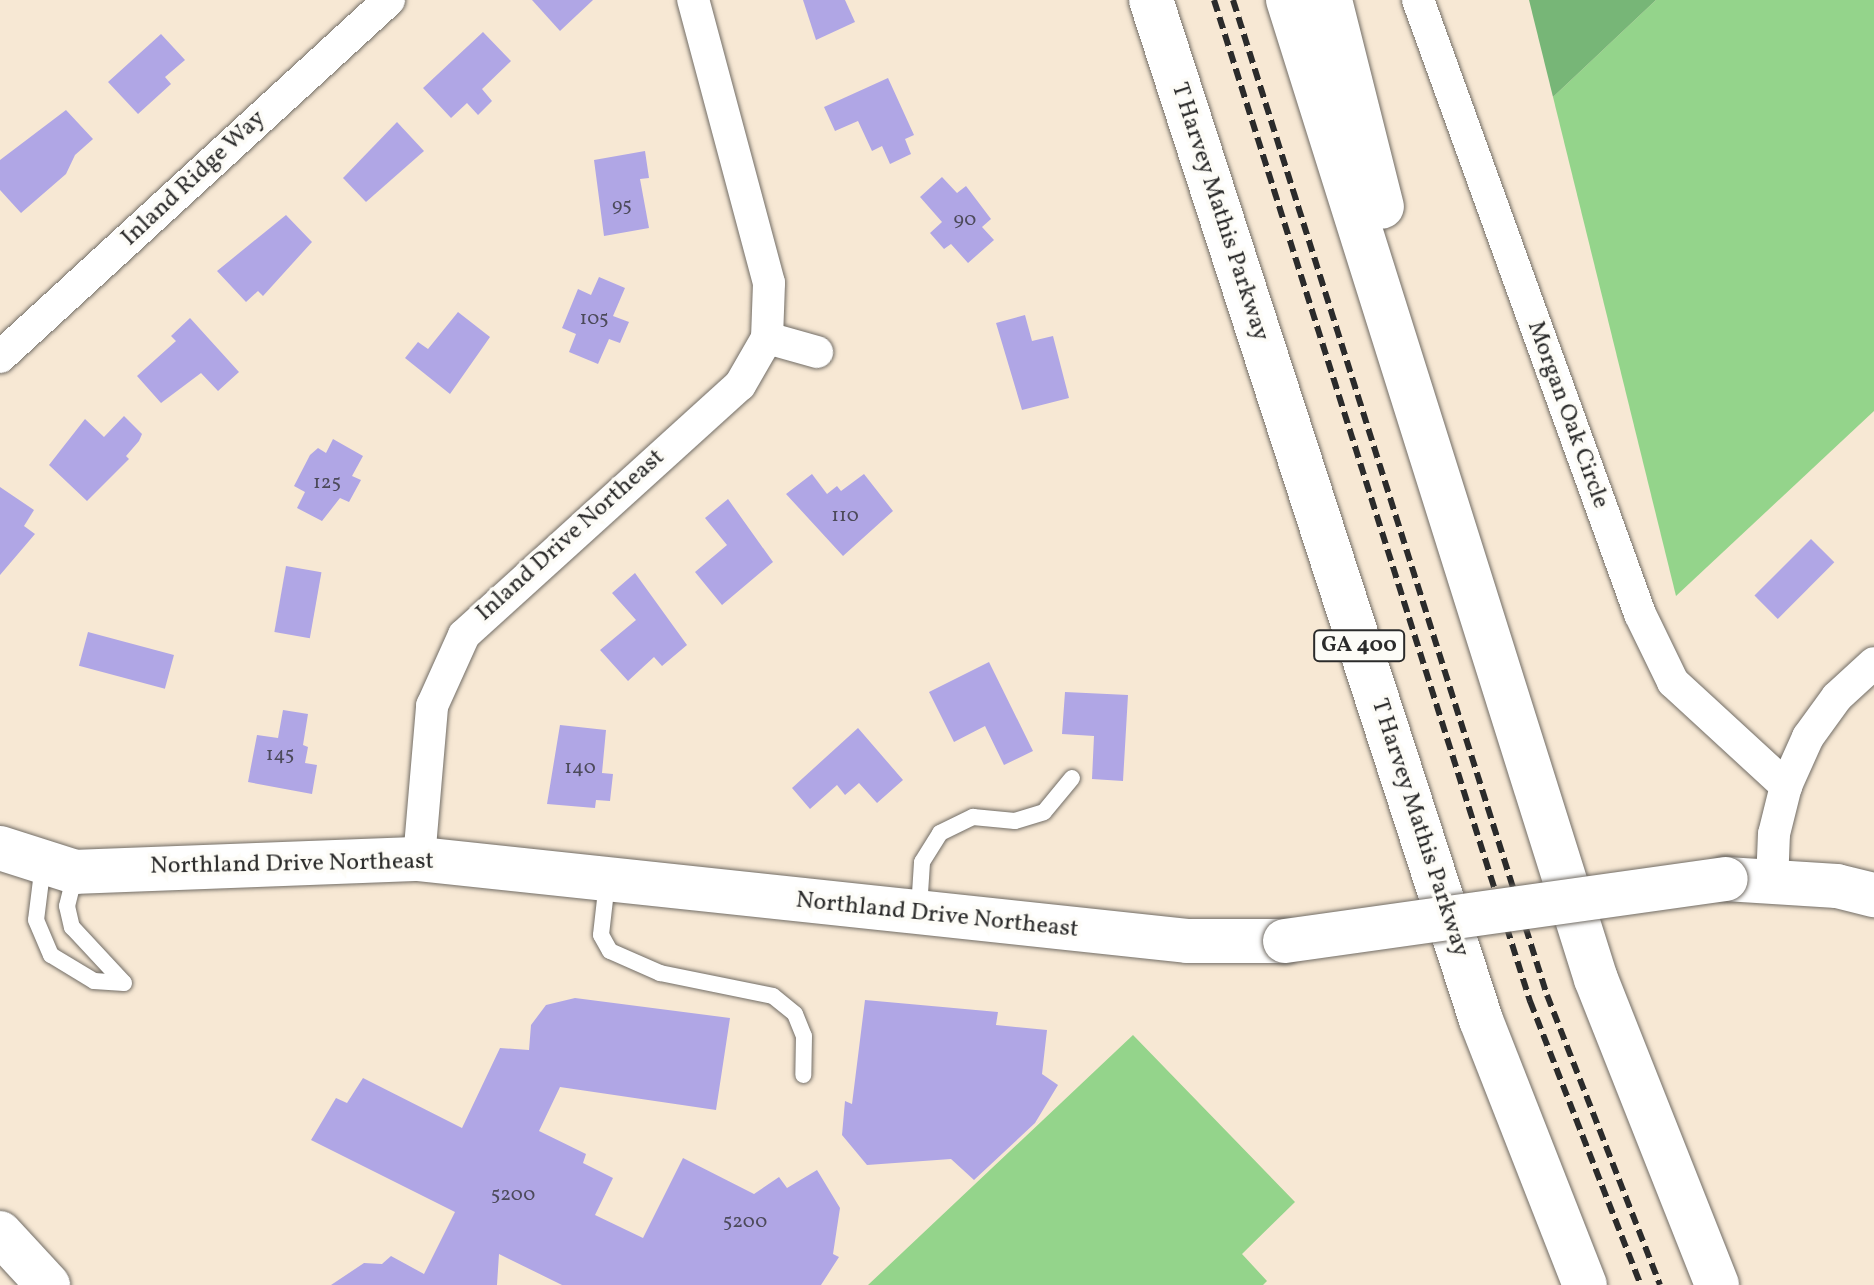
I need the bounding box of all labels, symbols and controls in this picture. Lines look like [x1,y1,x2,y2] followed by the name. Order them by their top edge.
[1163,79,1275,345] street label: T Harvey Mathis Parkway
[116,105,272,253] street label: Inland Ridge Way
[612,194,632,218] house number: 95
[954,208,976,232] house number: 90
[579,307,609,331] house number: 105
[1520,317,1614,513] street label: Morgan Oak Circle
[471,444,671,628] street label: Inland Drive Northeast
[313,471,341,495] house number: 125
[831,504,859,528] house number: 110
[1313,628,1405,664] road number: GA 400
[1363,695,1475,961] street label: T Harvey Mathis Parkway
[266,743,294,767] house number: 145
[564,756,596,780] house number: 140
[150,848,434,882] street label: Northland Drive Northeast
[794,887,1080,945] street label: Northland Drive Northeast
[491,1183,535,1207] house number: 5200
[723,1210,767,1234] house number: 5200

